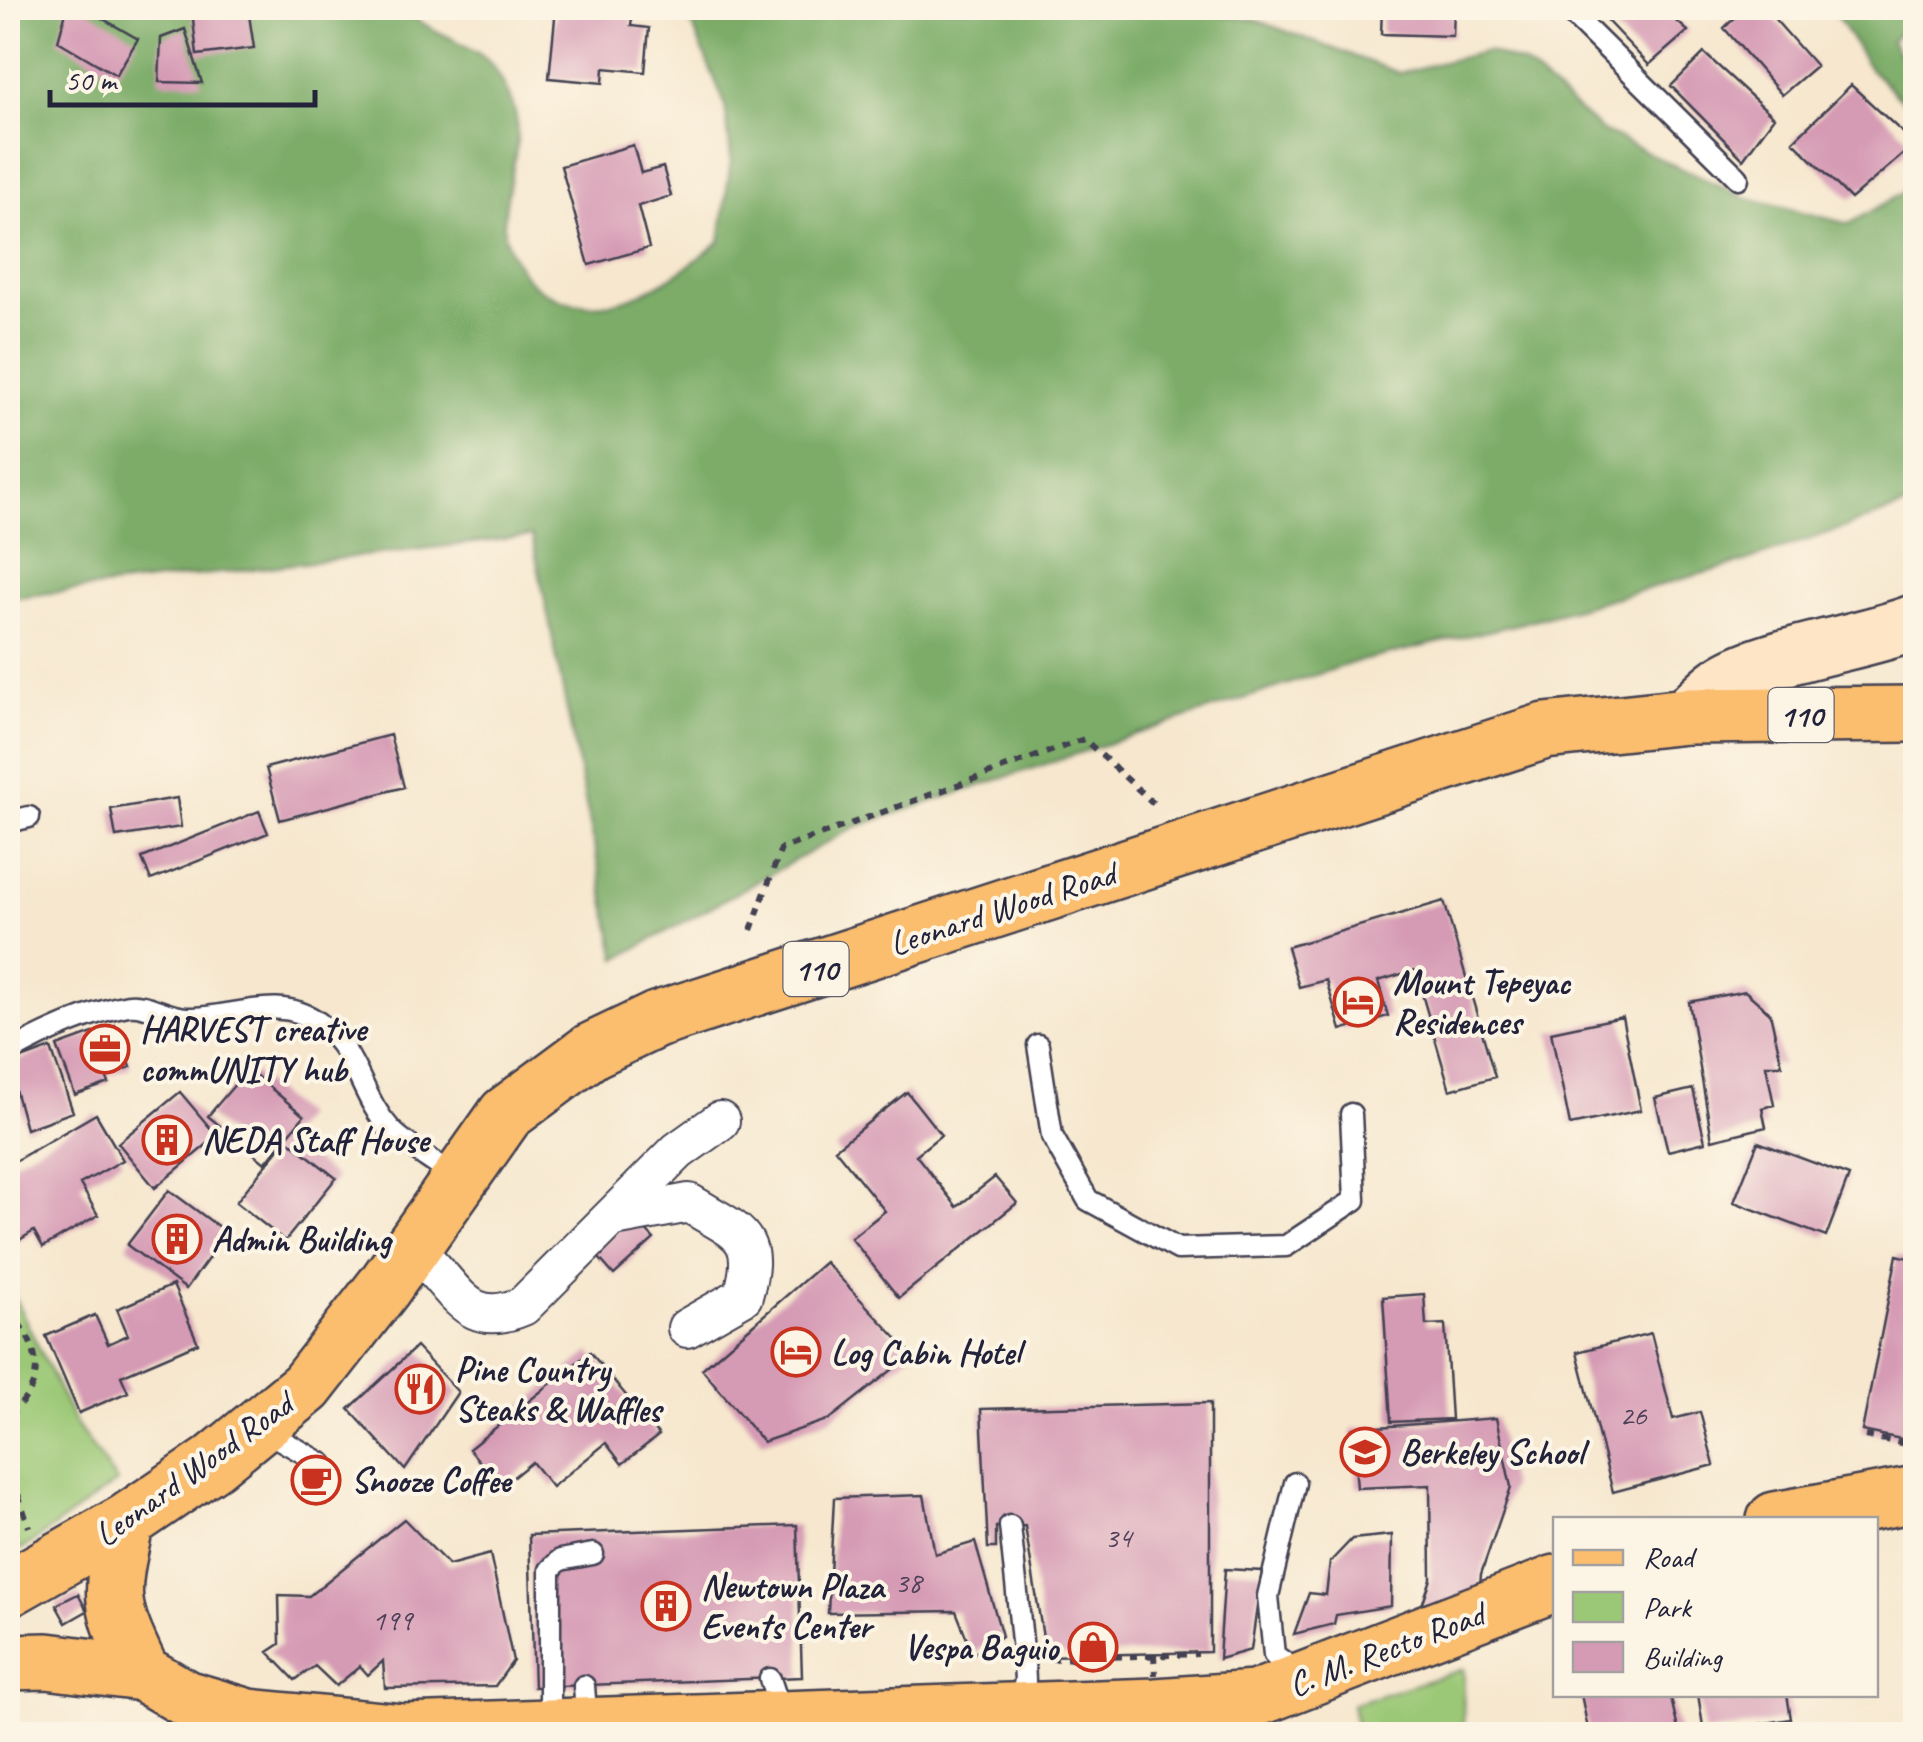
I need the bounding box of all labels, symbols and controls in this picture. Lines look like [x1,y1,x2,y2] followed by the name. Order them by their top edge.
[50,45,315,107] scale bar
[65,61,118,99] text: 50 m
[1768,688,1834,742] road number: 110
[884,849,1126,966] street label: Leonard Wood Road
[784,942,848,996] road number: 110
[1393,960,1571,1045] place label: Mount Tepeyac Residences
[1332,976,1384,1028] hotel icon: Mount Tepeyac Residences
[140,1007,369,1092] place label: HARVEST creative commUNITY hub
[79,1023,131,1075] office icon: HARVEST creative commUNITY hub
[141,1114,193,1166] building icon: NEDA Staff House
[202,1118,432,1163] place label: NEDA Staff House
[151,1213,203,1265] building icon: Admin Building
[212,1217,393,1262] place label: Admin Building
[770,1326,822,1378] hotel icon: Log Cabin Hotel
[831,1330,1027,1375] place label: Log Cabin Hotel
[455,1347,665,1432] place label: Pine Country Steaks & Waffles
[394,1363,446,1415] restaurant icon: Pine Country Steaks & Waffles
[85,1379,306,1557] street label: Leonard Wood Road
[1620,1396,1648,1434] house number: 26
[1339,1426,1391,1478] school or university icon: Berkeley School
[1400,1430,1590,1475] place label: Berkeley School
[290,1454,342,1506] cafe icon: Snooze Coffee
[351,1458,513,1503] place label: Snooze Coffee
[1553,1517,1878,1697] legend
[1105,1518,1134,1556] house number: 34
[1643,1538,1697,1576] text: Road
[895,1563,924,1601] house number: 38
[701,1564,887,1649] place label: Newtown Plaza Events Center
[640,1580,692,1632] building icon: Newtown Plaza Events Center
[1643,1588,1693,1626] text: Park
[1282,1590,1495,1707] street label: C. M. Recto Road
[372,1601,415,1639] house number: 199
[1067,1621,1119,1673] shop icon: Vespa Baguio
[904,1625,1060,1670] place label: Vespa Baguio
[1643,1638,1723,1676] text: Building

